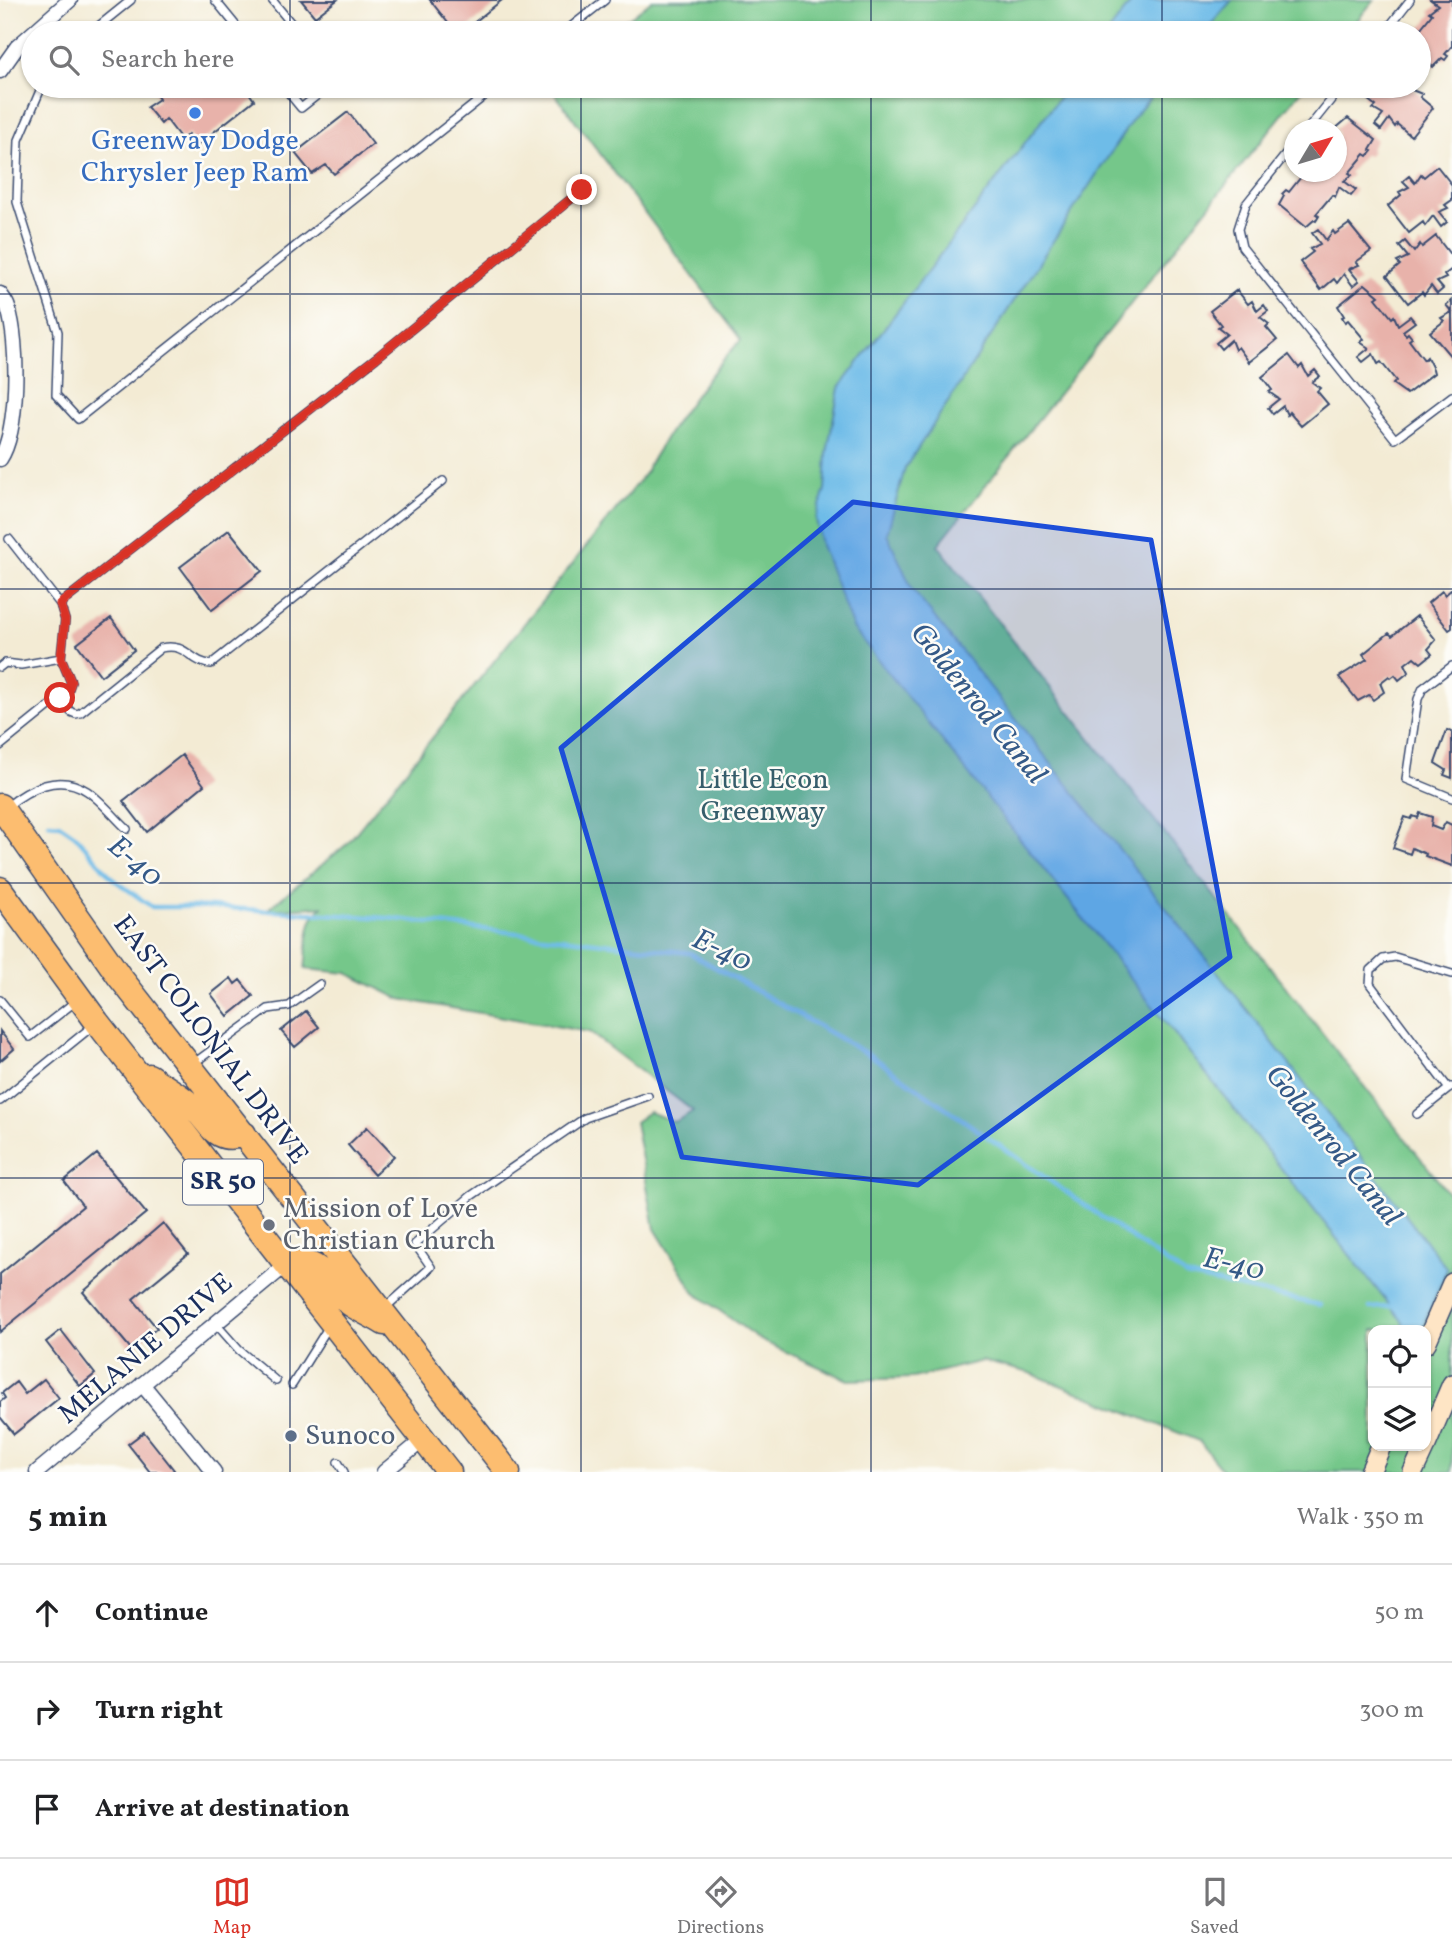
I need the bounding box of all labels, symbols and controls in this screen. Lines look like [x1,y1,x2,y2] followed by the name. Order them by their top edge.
[21,21,1431,98] search box
[45,41,83,79] icon: search
[101,42,234,78] text: Search here
[187,105,203,121] marker: Greenway Dodge Chrysler Jeep Ram
[1284,119,1347,182] north arrow
[81,122,309,193] place label: Greenway Dodge Chrysler Jeep Ram
[566,174,597,205] route end
[900,614,1057,794] water label: Goldenrod Canal
[44,682,75,713] route start
[697,761,829,832] park label: Little Econ Greenway
[98,826,172,898] water label: E-40
[103,907,317,1173] street label: EAST COLONIAL DRIVE
[685,919,759,983] water label: E-40
[1255,1056,1412,1236] water label: Goldenrod Canal
[183,1160,263,1204] road number: SR 50
[283,1190,496,1261] place label: Mission of Love Christian Church
[261,1217,277,1233] marker: Mission of Love Christian Church
[1199,1238,1269,1292] water label: E-40
[50,1264,242,1434] street label: MELANIE DRIVE
[1368,1325,1431,1451] map controls
[1368,1325,1431,1388] button: locate
[1368,1388,1431,1451] button: layers
[305,1417,395,1456] place label: Sunoco
[283,1428,299,1444] marker: Sunoco
[28,1497,108,1539] text: 5 min
[1297,1502,1424,1534] text: Walk · 350 m
[28,1594,66,1632] icon: ahead
[95,1595,208,1631] text: Continue
[1375,1597,1424,1629] text: 50 m
[28,1692,66,1730] icon: right
[95,1693,223,1729] text: Turn right
[1360,1695,1424,1727] text: 300 m
[28,1790,66,1828] icon: arrive
[95,1791,350,1827] text: Arrive at destination
[213,1873,251,1941] tab: Map
[677,1873,764,1941] tab: Directions
[1190,1873,1239,1941] tab: Saved

